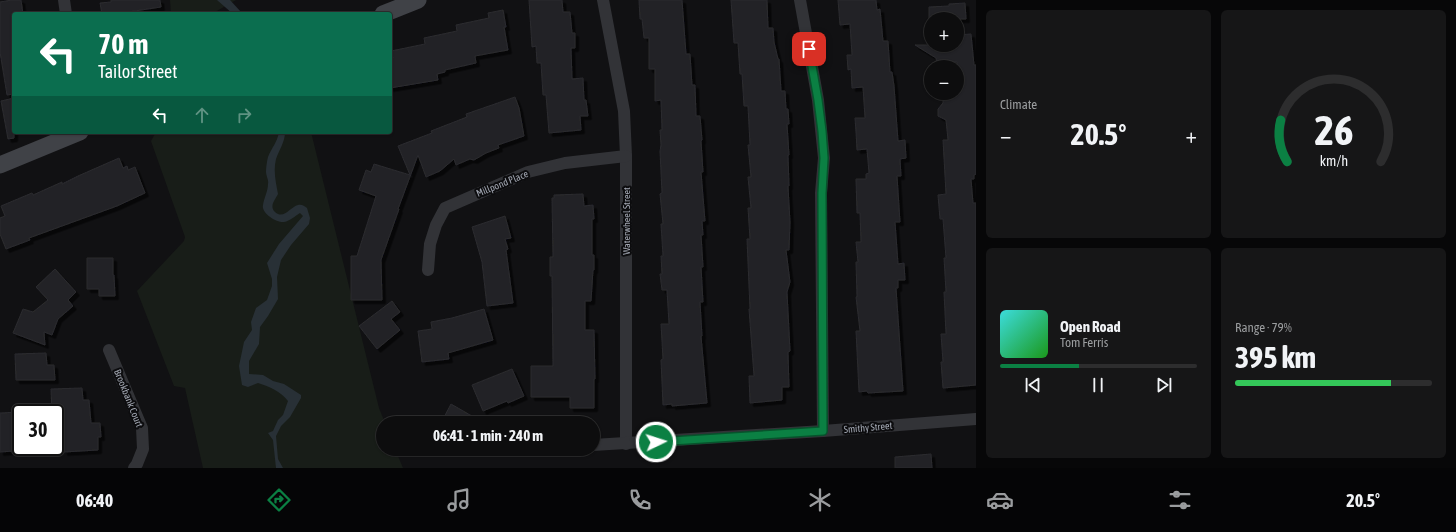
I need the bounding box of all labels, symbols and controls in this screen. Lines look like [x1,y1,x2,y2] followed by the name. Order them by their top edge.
[924,12,964,100] map controls
[924,12,964,52] button: +
[32,28,84,80] icon: left
[98,28,148,60] text: 70 m
[792,32,826,66] pin
[798,38,820,60] icon: arrive
[924,60,964,100] button: −
[98,61,177,82] text: Tailor Street
[1000,97,1037,112] text: Climate
[149,104,171,126] icon: left
[191,104,213,126] icon: ahead
[233,104,255,126] icon: right
[1314,106,1353,154] text: 26
[1071,117,1126,151] text: 20.5°
[1000,122,1011,148] text: −
[1186,122,1197,148] text: +
[1319,153,1348,169] text: km/h
[475,168,530,199] street label: Millpond Place
[621,187,632,255] street label: Waterwheel Street
[1060,318,1121,335] text: Open Road
[1235,320,1292,335] text: Range · 79%
[1060,335,1108,350] text: Tom Ferris
[1235,340,1316,374] text: 395 km
[112,368,145,429] street label: Brookbank Court
[1022,374,1044,396] icon: previous
[1087,374,1109,396] icon: pause
[1153,374,1175,396] icon: next
[12,404,64,456] speed limit sign: 30
[843,420,893,435] street label: Smithy Street
[635,421,677,463] position arrow
[433,427,543,444] text: 06:41 · 1 min · 240 m
[265,486,293,514] icon: directions
[445,486,473,514] icon: music
[626,486,654,514] icon: phone
[806,486,834,514] icon: climate
[986,486,1014,514] icon: car
[1166,486,1194,514] icon: filters
[76,490,113,511] text: 06:40
[1346,490,1380,511] text: 20.5°

